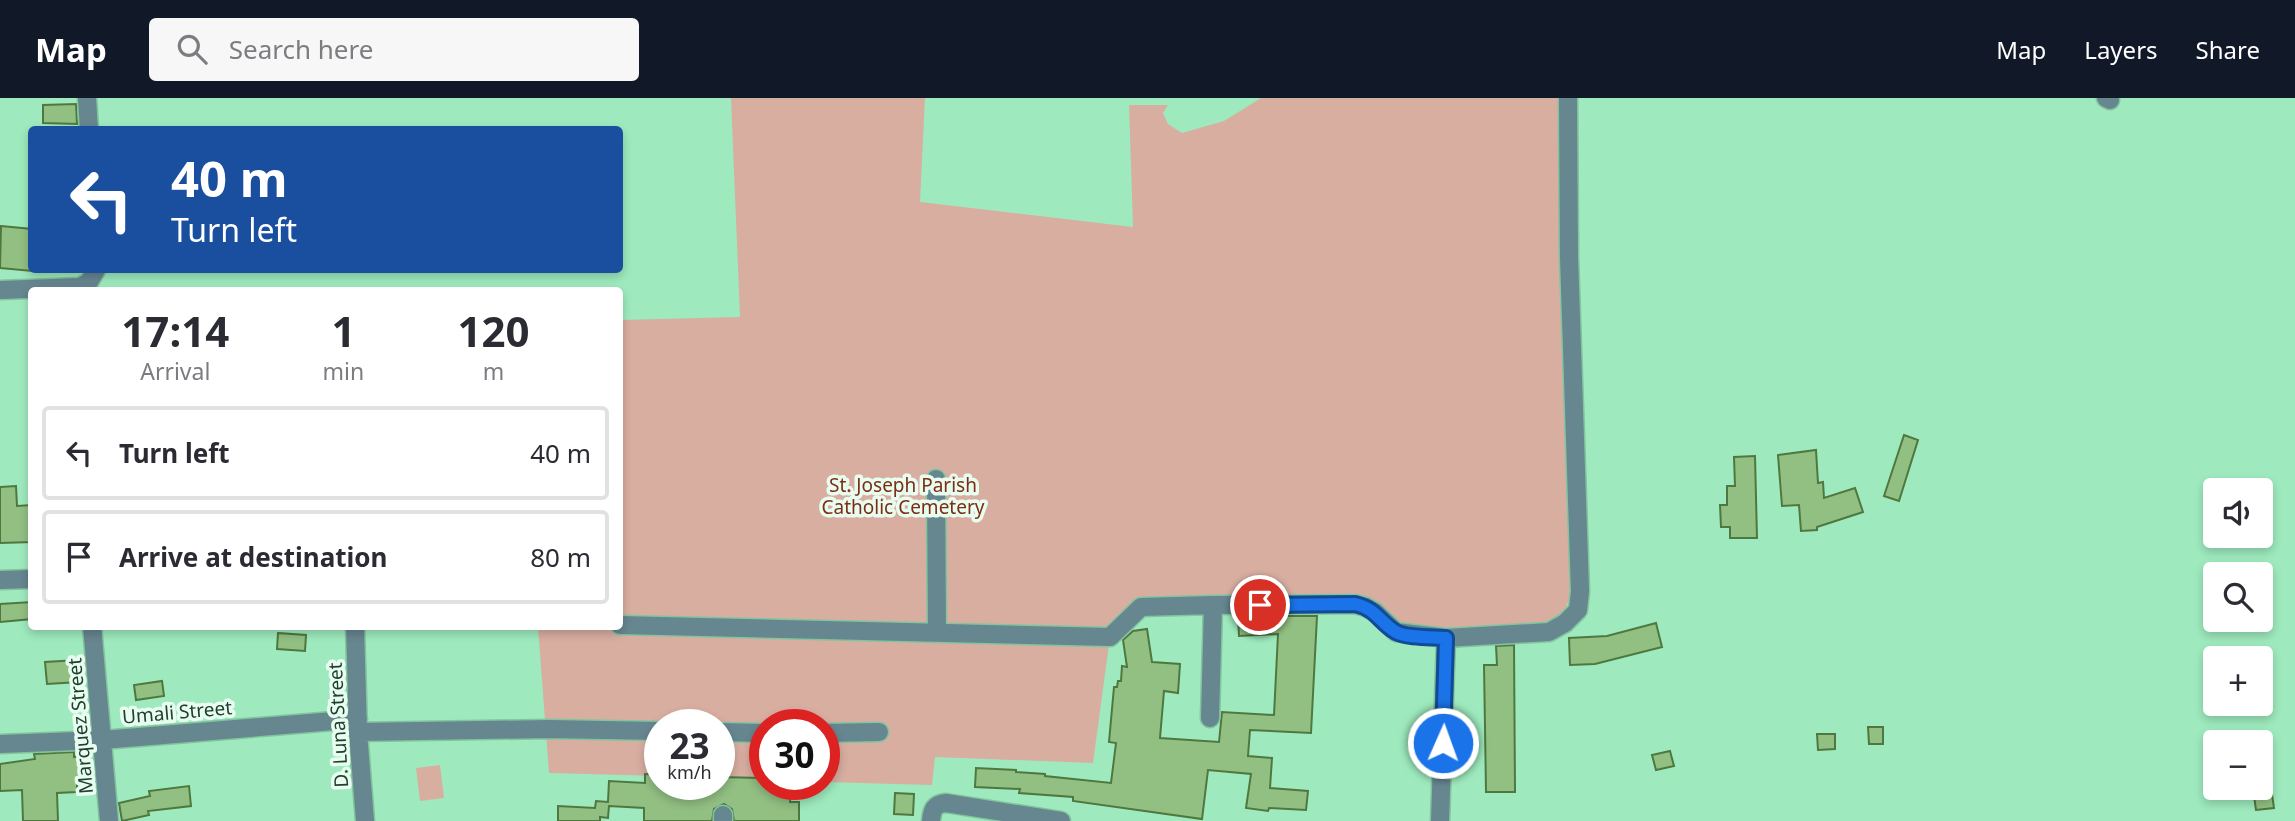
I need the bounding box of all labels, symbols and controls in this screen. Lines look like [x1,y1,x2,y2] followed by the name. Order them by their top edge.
[149,18,639,81] search box
[35,27,107,72] text: Map
[173,30,211,68] icon: search
[229,31,373,67] text: Search here
[1996,33,2046,66] text: Map
[2084,33,2158,66] text: Layers
[2196,33,2260,66] text: Share
[171,145,288,211] text: 40 m
[56,154,147,245] icon: left
[171,208,297,251] text: Turn left
[121,302,229,359] text: 17:14
[331,302,355,359] text: 1
[458,302,530,359] text: 120
[140,355,210,387] text: Arrival
[323,355,364,387] text: min
[483,355,504,387] text: m
[60,434,98,472] icon: left
[119,435,230,471] text: Turn left
[530,435,591,471] text: 40 m
[822,472,985,520] park label: St. Joseph Parish Catholic Cemetery
[2203,478,2273,800] map controls
[2203,478,2273,548] button: sound
[60,538,98,576] icon: arrive
[119,539,388,575] text: Arrive at destination
[530,539,591,575] text: 80 m
[2203,562,2273,632] button: search
[1230,575,1290,635] pin
[1241,586,1279,624] icon: arrive
[2203,646,2273,716] button: +
[61,657,99,795] street label: Marquez Street
[322,662,354,788] street label: D. Luna Street
[121,694,233,730] street label: Umali Street
[1406,706,1480,780] position arrow
[749,709,840,800] speed limit sign: 30
[669,722,710,769] text: 23
[2203,730,2273,800] button: −
[667,760,712,784] text: km/h

